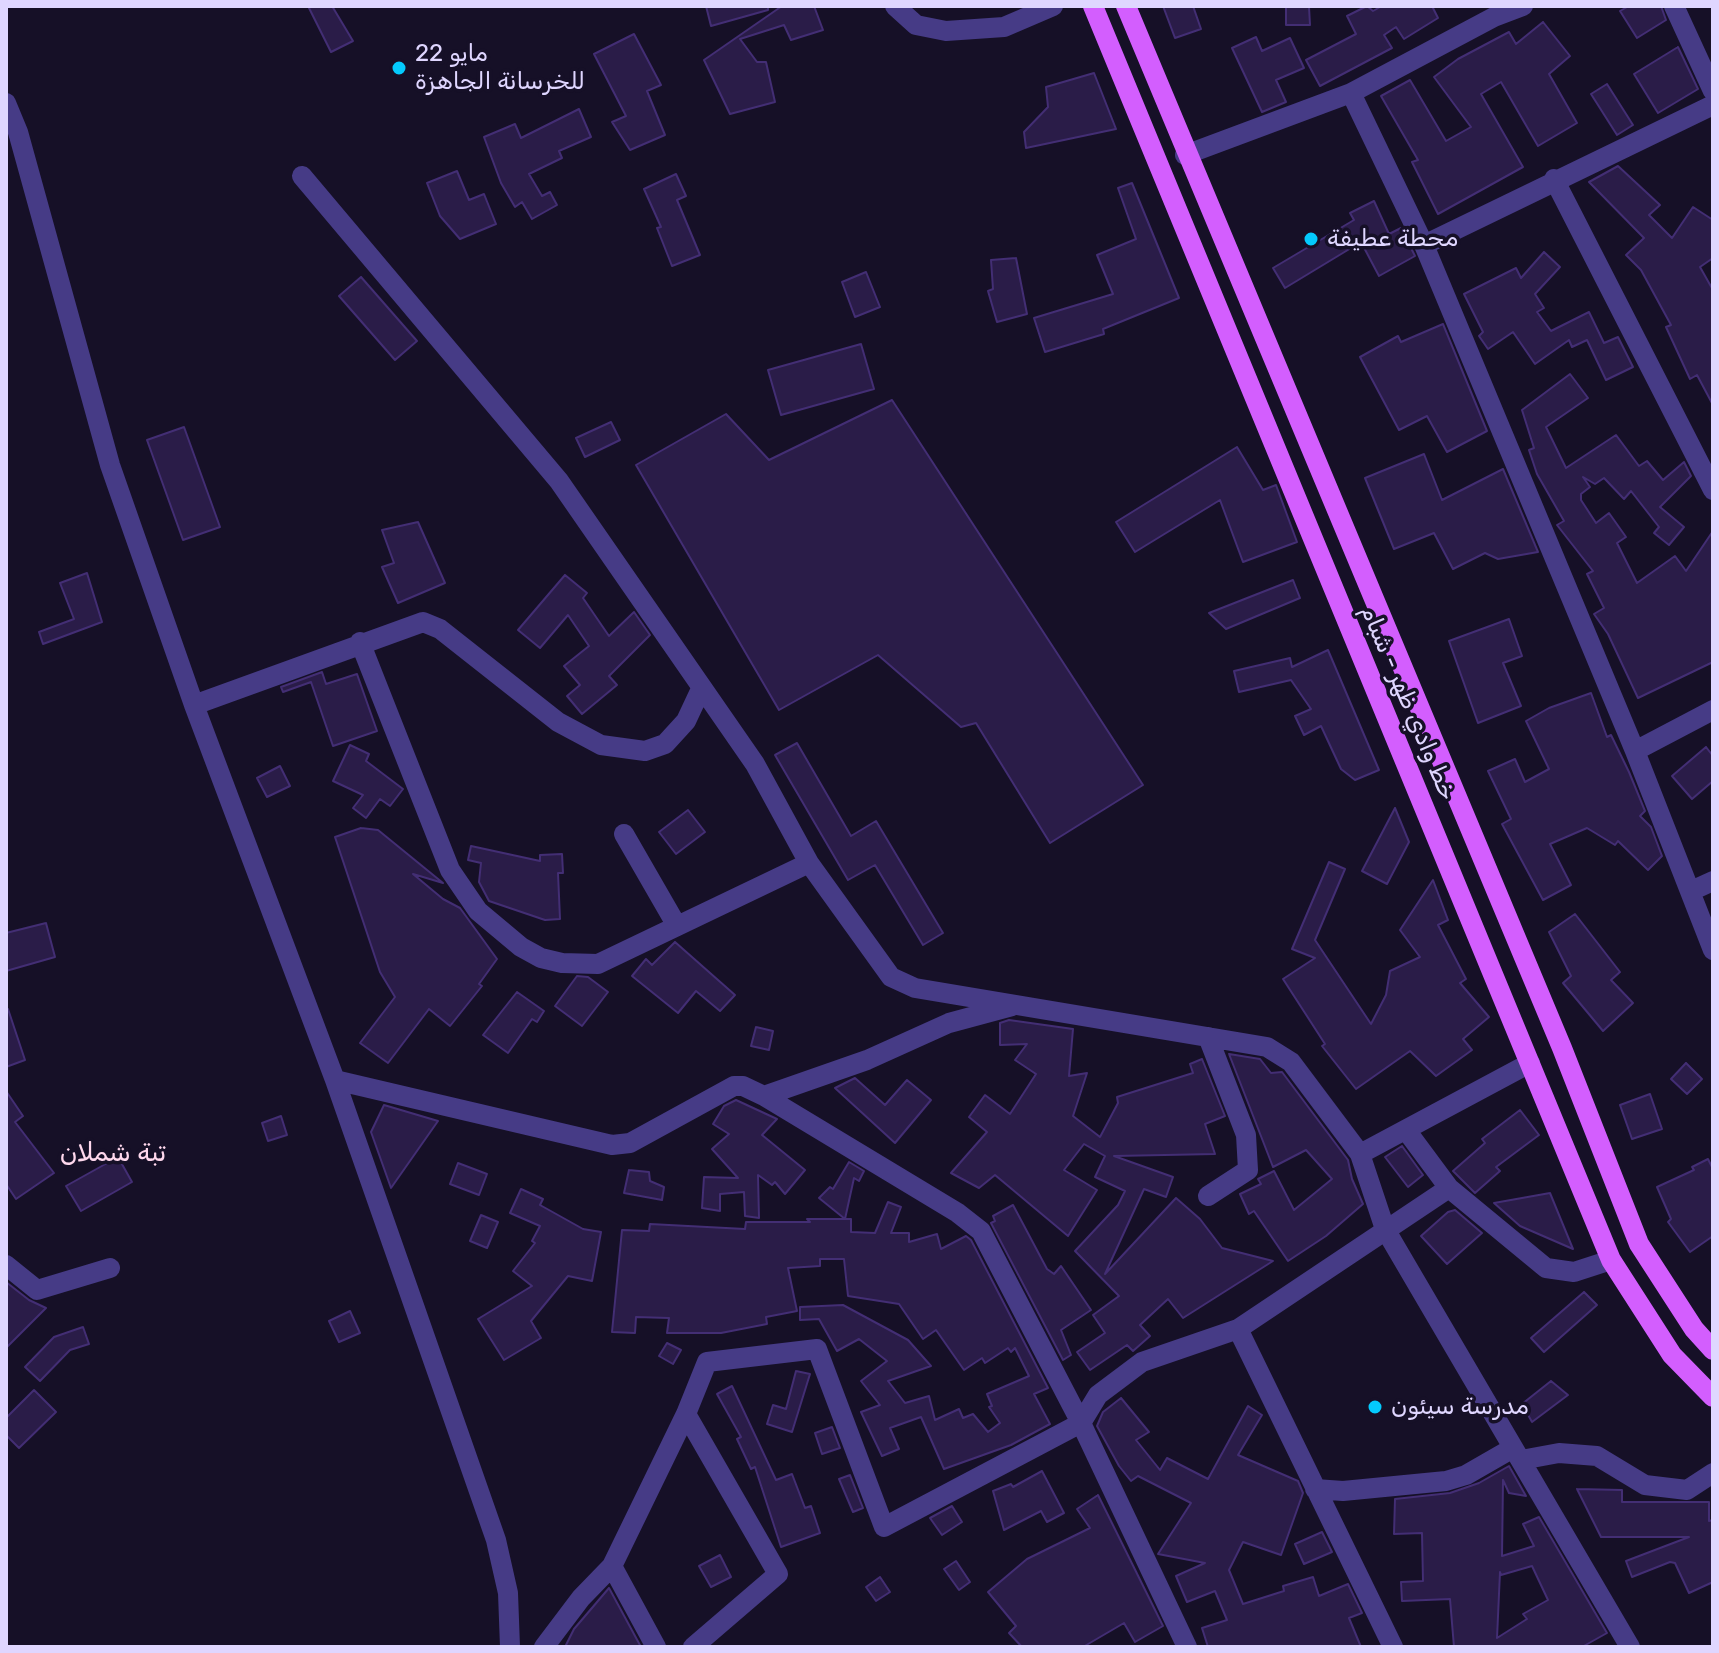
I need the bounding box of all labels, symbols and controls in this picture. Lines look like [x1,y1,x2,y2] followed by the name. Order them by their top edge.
[415,40,585,96] place label: 22 مايو للخرسانة الجاهزة
[390,59,408,77] marker: 22 مايو للخرسانة الجاهزة
[1327,225,1458,253] place label: محطة عطيفة
[1302,230,1320,248] marker: محطة عطيفة
[1354,601,1462,805] street label: خط وادي ظهر - شبام
[60,1137,166,1169] district label: تبة شملان
[1391,1393,1529,1421] place label: مدرسة سيئون
[1366,1398,1384,1416] marker: مدرسة سيئون

